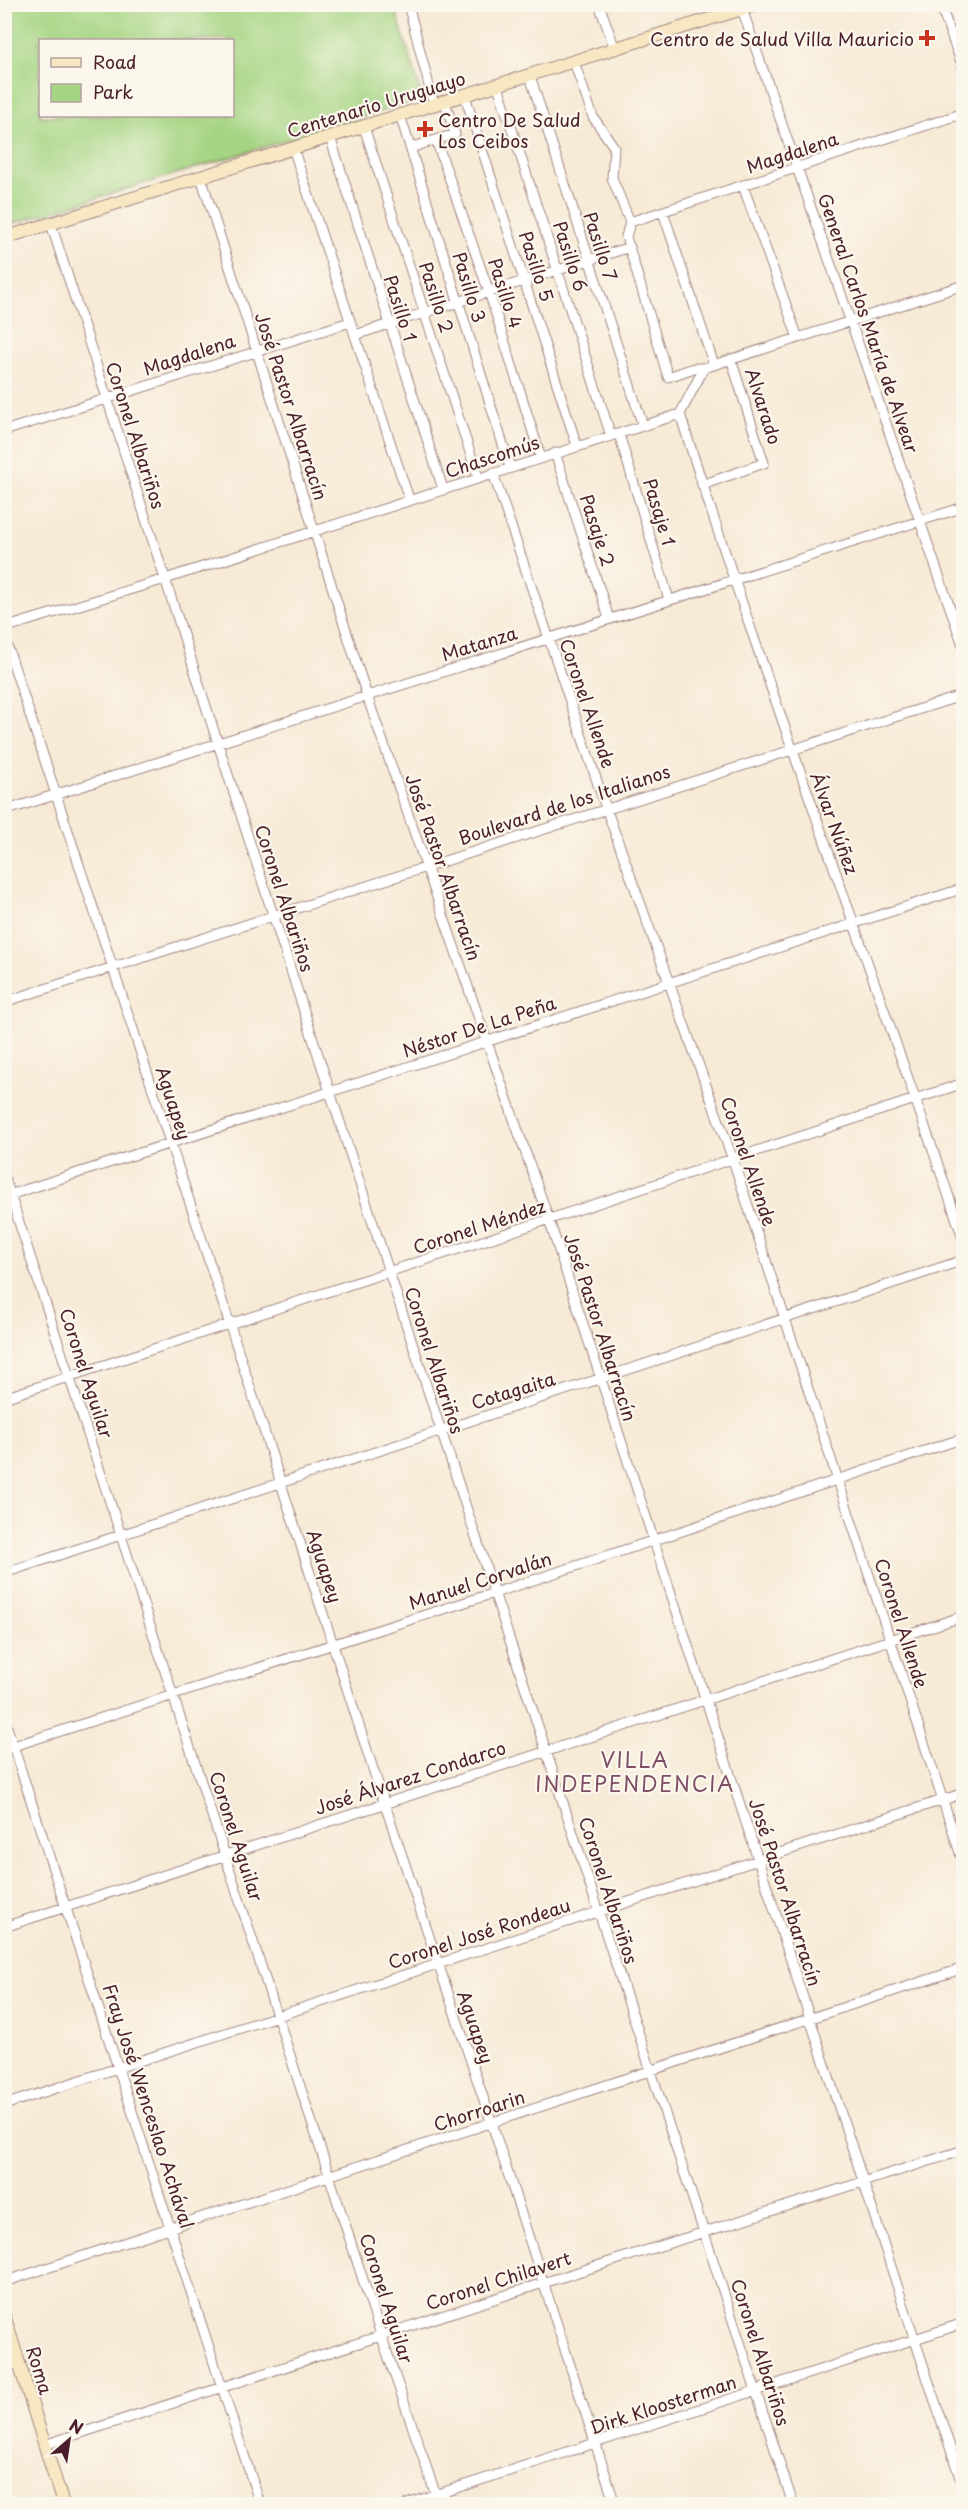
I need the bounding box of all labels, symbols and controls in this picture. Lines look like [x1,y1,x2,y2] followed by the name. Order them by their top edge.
[650,25,914,52] place label: Centro de Salud Villa Mauricio
[918,29,936,47] marker: Centro de Salud Villa Mauricio
[39,39,234,117] legend
[93,48,137,75] text: Road
[283,64,469,144] street label: Centenario Uruguayo
[93,78,133,105] text: Park
[438,106,581,154] place label: Centro De Salud Los Ceibos
[416,120,434,138] marker: Centro De Salud Los Ceibos
[742,124,842,180] street label: Magdalena
[812,189,927,457] street label: General Carlos María de Alvear
[577,208,625,284] street label: Pasillo 7
[547,217,595,295] street label: Pasillo 6
[513,227,561,305] street label: Pasillo 5
[446,248,494,326] street label: Pasillo 3
[482,254,530,332] street label: Pasillo 4
[413,258,461,336] street label: Pasillo 2
[378,271,424,345] street label: Pasillo 1
[249,309,335,503] street label: José Pastor Albarracín
[139,326,239,382] street label: Magdalena
[99,358,173,512] street label: Coronel Albariños
[739,364,789,448] street label: Alvarado
[441,428,543,484] street label: Chascomús
[637,475,683,549] street label: Pasaje 1
[574,490,622,570] street label: Pasaje 2
[438,618,521,667] street label: Matanza
[553,635,623,772] street label: Coronel Allende
[455,757,673,851] street label: Boulevard de los Italianos
[804,768,866,878] street label: Álvar Núñez
[399,770,489,964] street label: José Pastor Albarracín
[248,821,322,975] street label: Coronel Albariños
[399,988,560,1064] street label: Néstor De La Peña
[149,1063,199,1143] street label: Aguapey
[714,1093,784,1230] street label: Coronel Allende
[409,1192,549,1260] street label: Coronel Méndez
[558,1230,644,1424] street label: José Pastor Albarracín
[398,1283,472,1437] street label: Coronel Albariños
[53,1304,121,1442] street label: Coronel Aguilar
[468,1364,559,1416] street label: Cotagaita
[300,1526,350,1606] street label: Aguapey
[405,1544,555,1616] street label: Manuel Corvalán
[868,1554,936,1692] street label: Coronel Allende
[311,1733,509,1821] street label: José Álvarez Condarco
[535,1743,735,1799] district label: VILLA INDEPENDENCIA
[203,1767,271,1905] street label: Coronel Aguilar
[743,1795,829,1989] street label: José Pastor Albarracín
[572,1813,646,1967] street label: Coronel Albariños
[384,1891,574,1975] street label: Coronel José Rondeau
[97,1980,201,2232] street label: Fray José Wenceslao Achával
[451,1987,501,2067] street label: Aguapey
[430,2083,528,2137] street label: Chorroarin
[353,2229,421,2367] street label: Coronel Aguilar
[422,2244,574,2316] street label: Coronel Chilavert
[724,2275,798,2429] street label: Coronel Albariños
[20,2343,60,2398] street label: Roma
[586,2368,740,2440] street label: Dirk Kloosterman
[39,2410,99,2470] north arrow
[65,2412,88,2440] text: N

